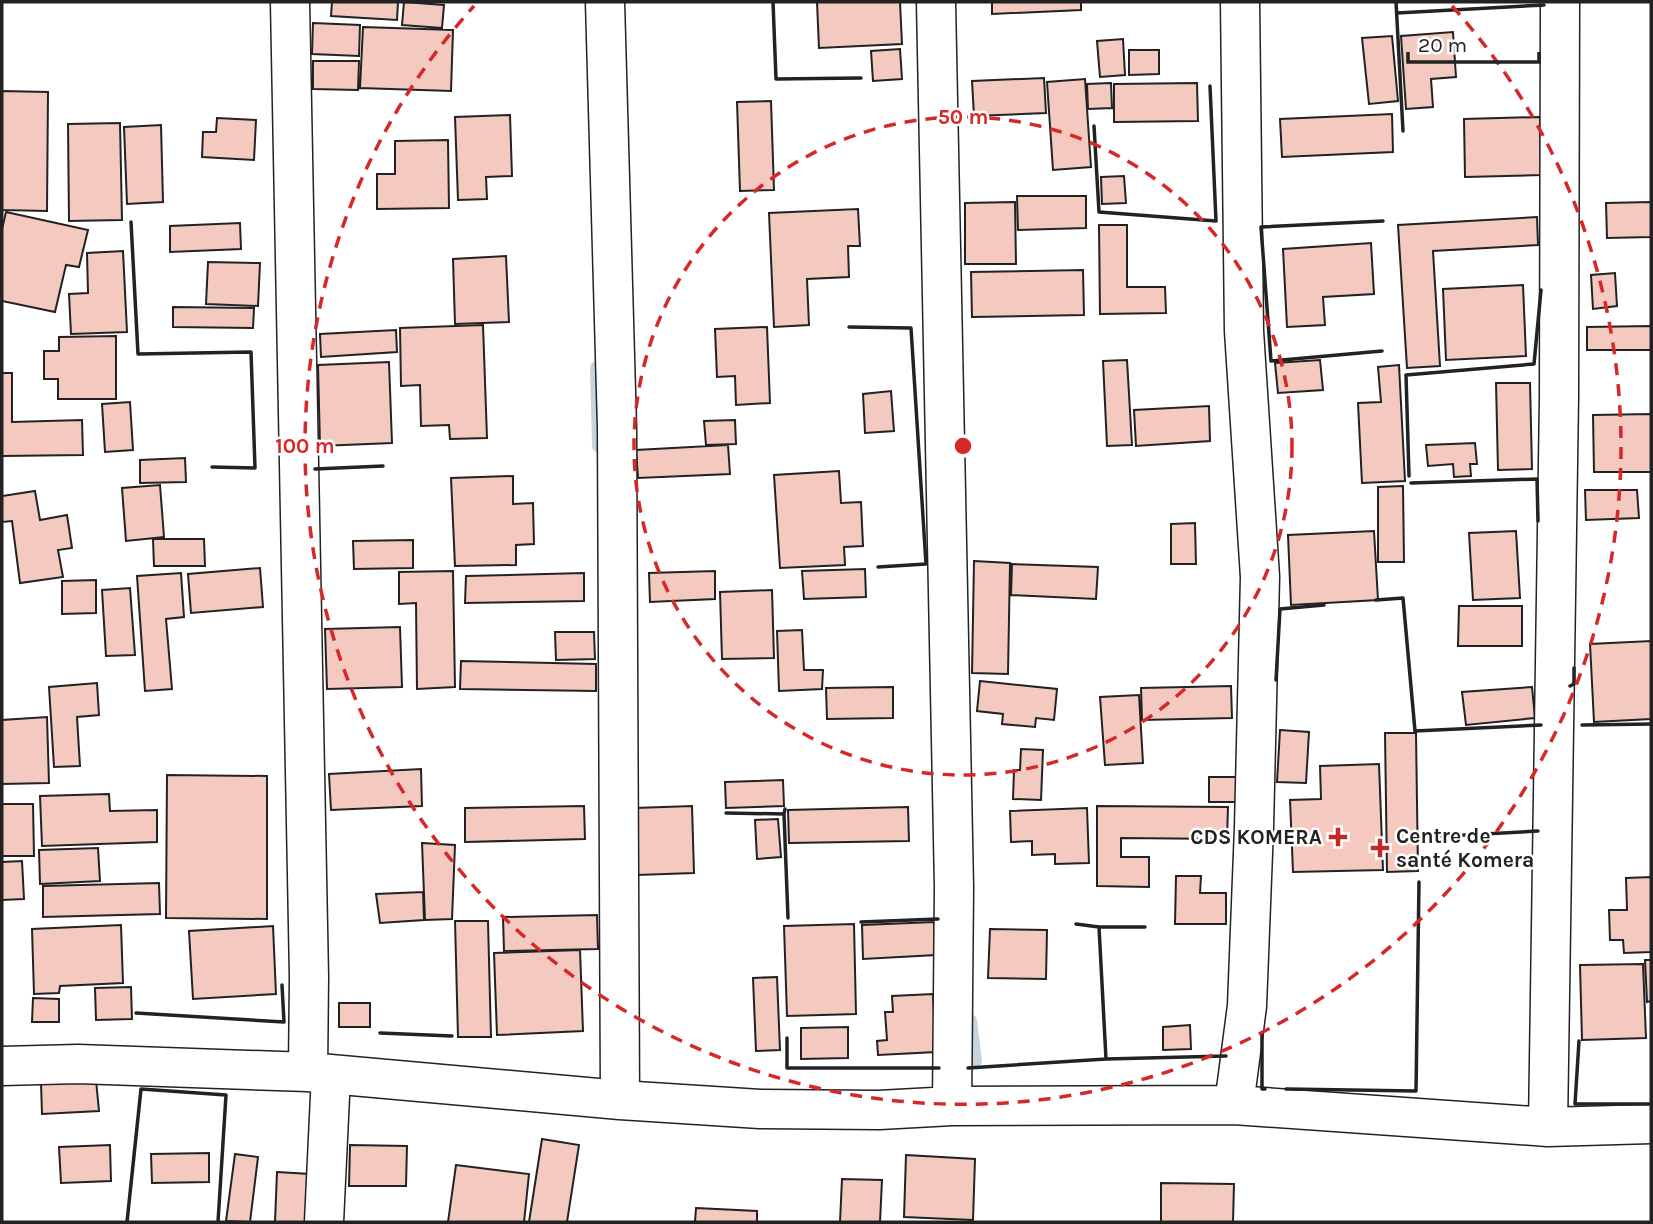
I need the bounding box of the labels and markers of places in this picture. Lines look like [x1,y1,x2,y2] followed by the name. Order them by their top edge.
[951,434,975,458] centre of rings
[1396,824,1534,872] place label: Centre de santé Komera
[1190,825,1322,849] place label: CDS KOMERA
[1328,827,1348,847] marker: CDS KOMERA
[1370,838,1390,858] marker: Centre de santé Komera

